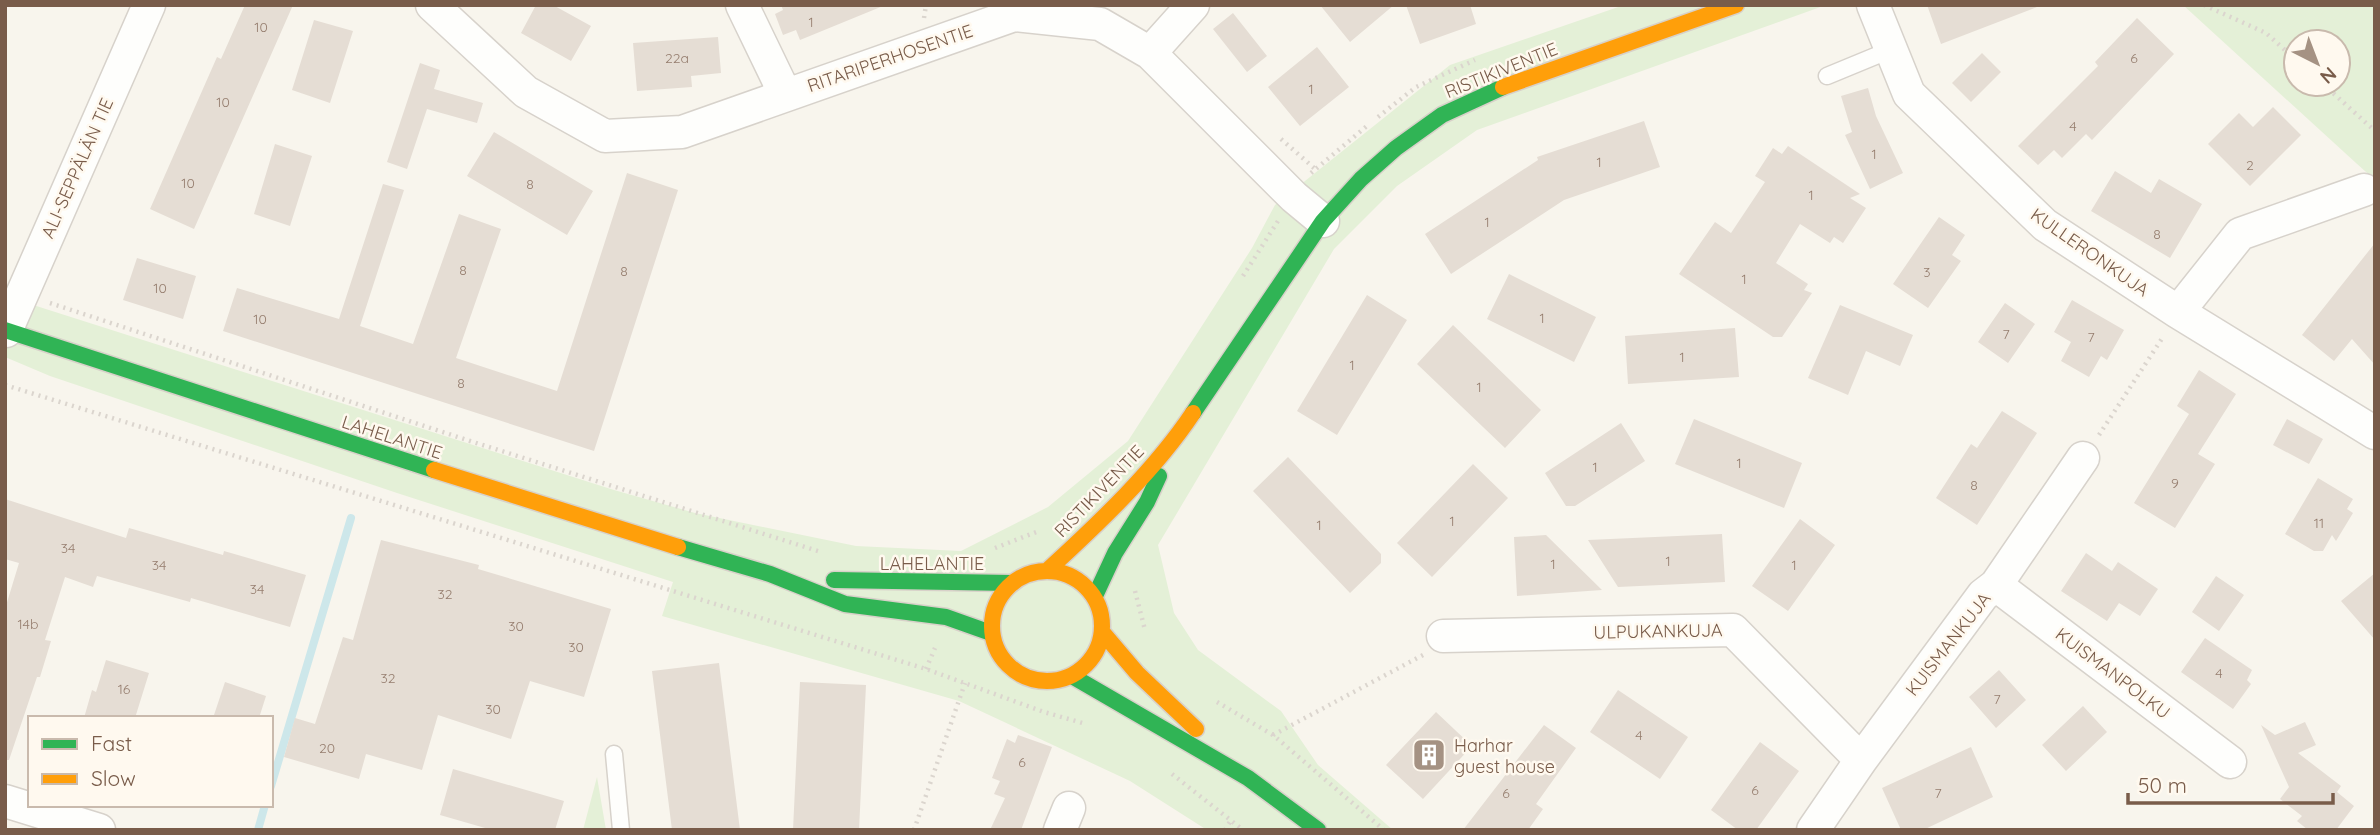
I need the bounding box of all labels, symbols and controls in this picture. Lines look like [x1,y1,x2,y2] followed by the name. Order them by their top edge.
[808,13,814,31] house number: 1
[254,18,268,36] house number: 10
[804,19,976,97] street label: RITARIPERHOSENTIE
[2282,28,2352,98] north arrow
[1441,37,1561,103] street label: RISTIKIVENTIE
[665,49,689,67] house number: 22a
[2130,49,2138,67] house number: 6
[2315,62,2342,89] text: N
[1308,80,1314,98] house number: 1
[216,93,230,111] house number: 10
[36,94,118,242] street label: ALI-SEPPÄLÄN TIE
[2069,117,2077,135] house number: 4
[1871,145,1877,163] house number: 1
[1596,153,1602,171] house number: 1
[2246,156,2254,174] house number: 2
[181,174,195,192] house number: 10
[526,175,534,193] house number: 8
[1808,186,1814,204] house number: 1
[2026,203,2154,302] street label: KULLERONKUJA
[1484,213,1490,231] house number: 1
[2153,225,2161,243] house number: 8
[459,261,467,279] house number: 8
[620,262,628,280] house number: 8
[1923,263,1931,281] house number: 3
[1741,270,1747,288] house number: 1
[153,279,167,297] house number: 10
[1539,309,1545,327] house number: 1
[253,310,267,328] house number: 10
[2002,325,2010,343] house number: 7
[2087,328,2095,346] house number: 7
[1679,348,1685,366] house number: 1
[1349,356,1355,374] house number: 1
[457,374,465,392] house number: 8
[1476,378,1482,396] house number: 1
[339,410,445,464] street label: LAHELANTIE
[1049,440,1149,542] street label: RISTIKIVENTIE
[1736,454,1742,472] house number: 1
[1592,458,1598,476] house number: 1
[2171,474,2179,492] house number: 9
[1970,476,1978,494] house number: 8
[1449,512,1455,530] house number: 1
[2314,514,2324,532] house number: 11
[1316,516,1322,534] house number: 1
[61,539,75,557] house number: 34
[880,552,984,575] street label: LAHELANTIE
[1665,552,1671,570] house number: 1
[1550,555,1556,573] house number: 1
[152,556,166,574] house number: 34
[1791,556,1797,574] house number: 1
[250,580,264,598] house number: 34
[437,585,453,603] house number: 32
[1900,587,1996,700] street label: KUISMANKUJA
[18,615,38,633] house number: 14b
[508,617,524,635] house number: 30
[1593,618,1723,644] street label: ULPUKANKUJA
[2051,622,2175,724] street label: KUISMANPOLKU
[568,638,584,656] house number: 30
[2215,664,2223,682] house number: 4
[380,669,396,687] house number: 32
[118,680,131,698] house number: 16
[1993,690,2001,708] house number: 7
[485,700,501,718] house number: 30
[28,716,273,807] legend
[1635,726,1643,744] house number: 4
[91,730,132,756] text: Fast
[1454,734,1555,778] place label: Harhar guest house
[1410,736,1448,774] building icon: Harhar guest house
[319,739,335,757] house number: 20
[1018,753,1026,771] house number: 6
[2128,762,2333,806] scale bar
[91,765,136,791] text: Slow
[2138,772,2187,798] text: 50 m
[1751,781,1759,799] house number: 6
[1502,784,1510,802] house number: 6
[1934,784,1942,802] house number: 7

